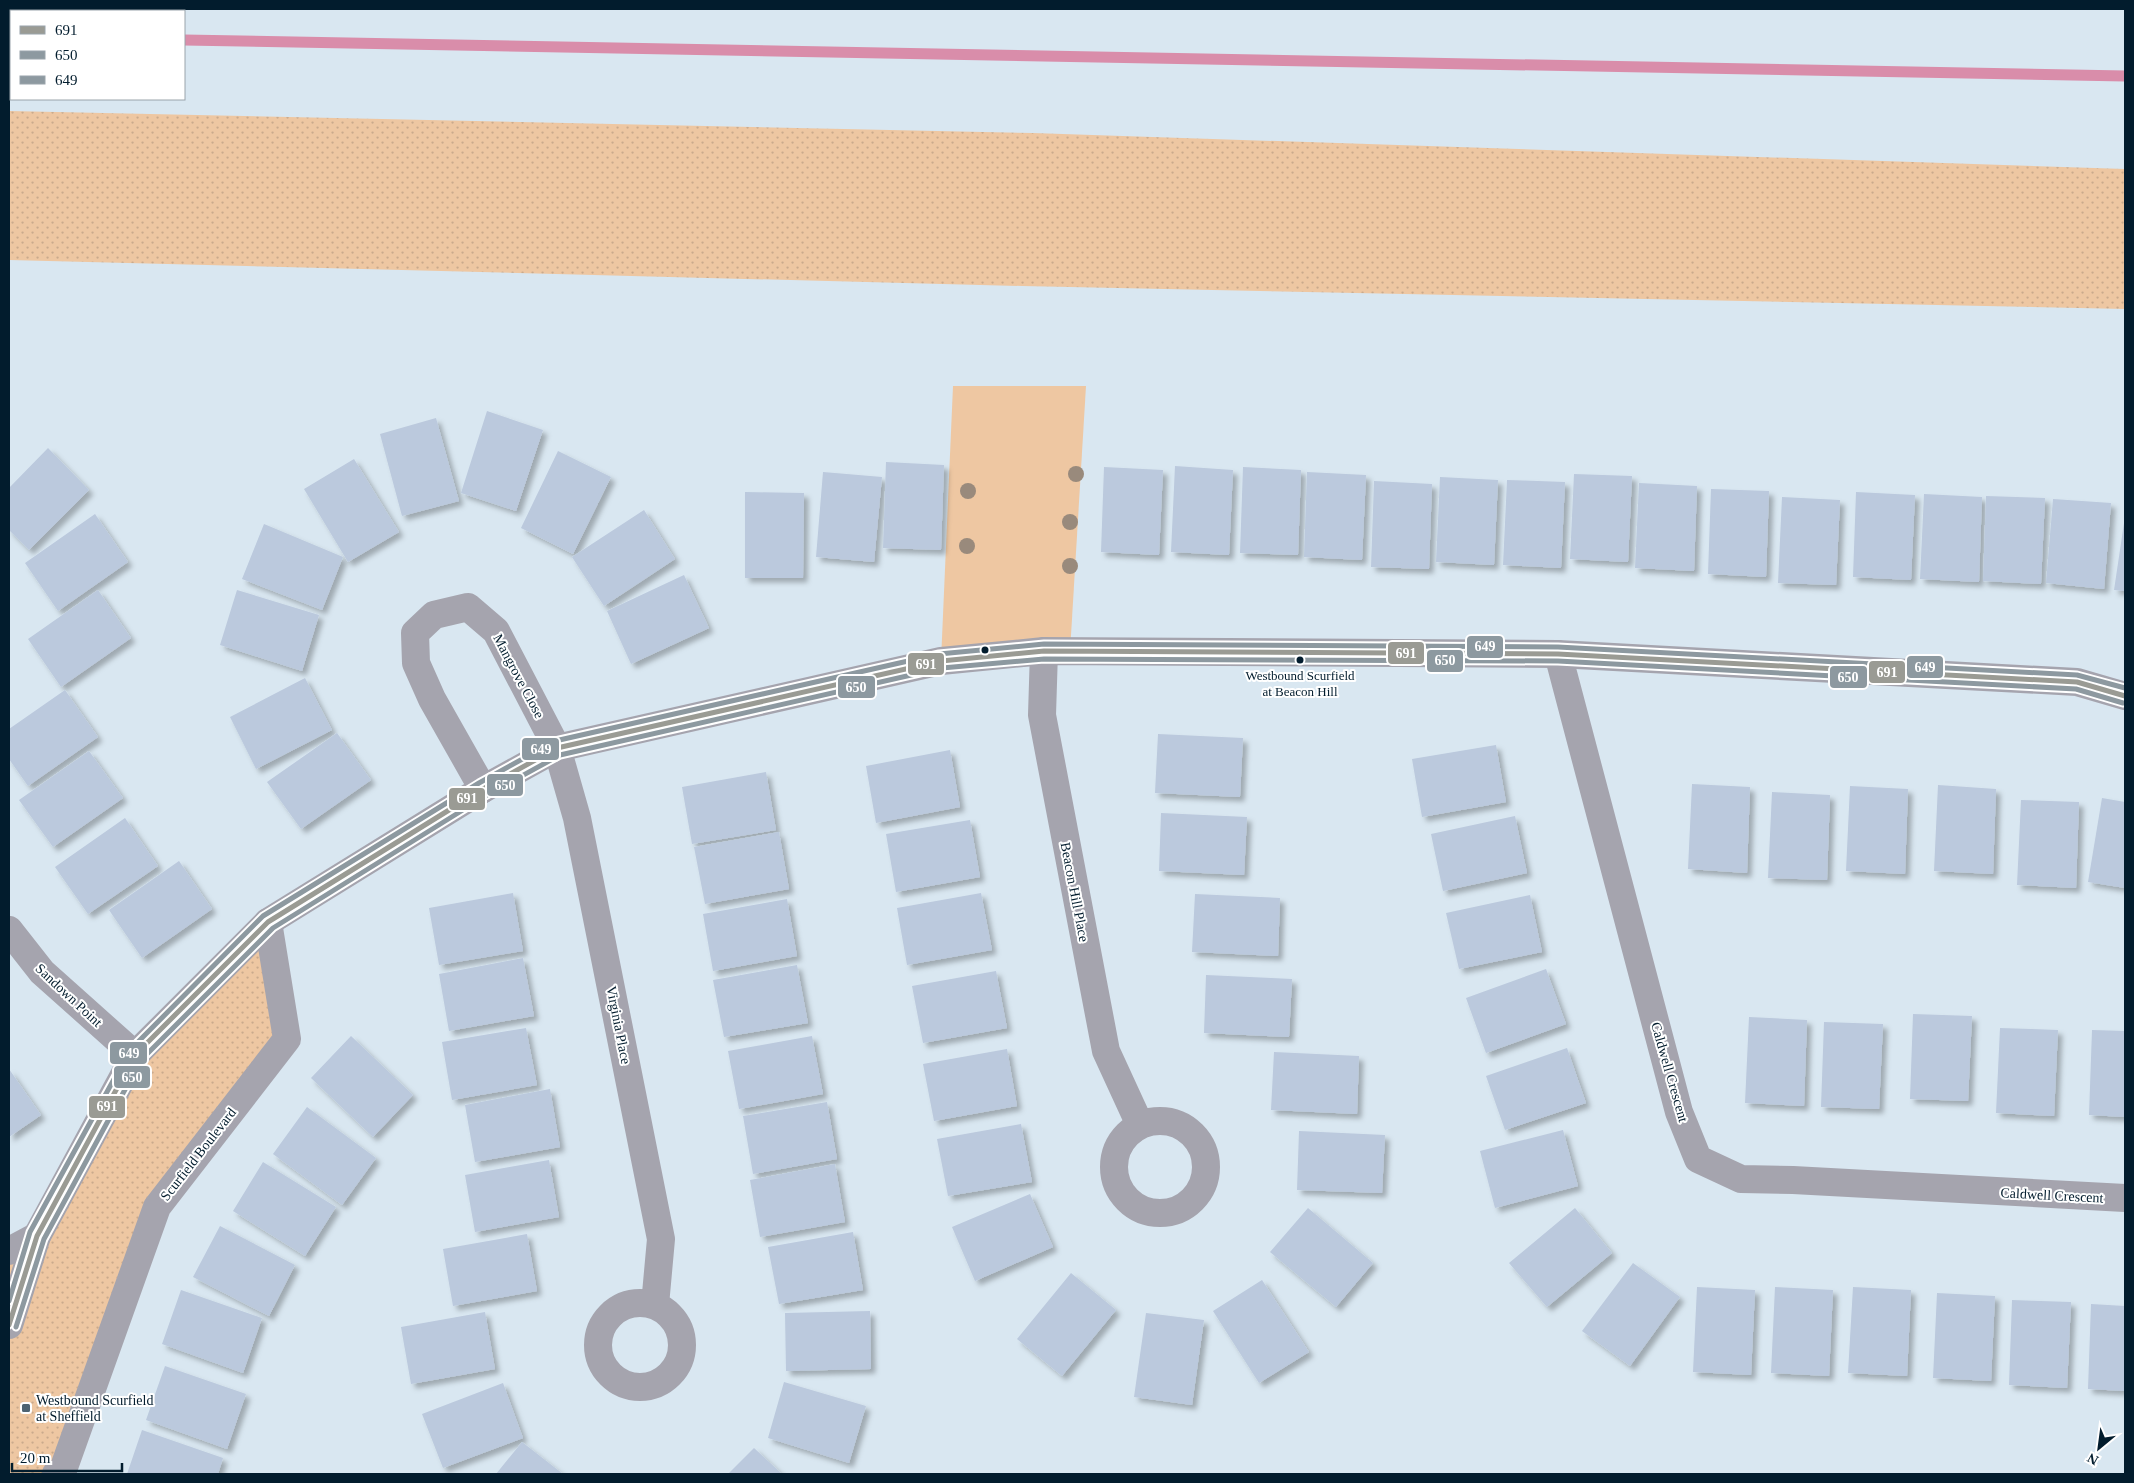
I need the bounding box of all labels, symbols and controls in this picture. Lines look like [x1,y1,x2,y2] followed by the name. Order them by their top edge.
[10,10,185,100] legend
[55,22,78,38] text: 691
[55,47,78,63] text: 650
[55,72,78,88] text: 649
[490,632,547,721] street label: Mangrove Close
[1466,635,1504,659] line badge: 649
[1475,639,1496,654] text: 649
[1387,641,1425,665] line badge: 691
[980,645,990,655] unlabelled marker
[1396,646,1417,661] text: 691
[1426,649,1464,673] line badge: 650
[907,652,945,676] line badge: 691
[1435,653,1456,668] text: 650
[1295,655,1305,665] marker: Westbound Scurfield at Beacon Hill
[1906,655,1944,679] line badge: 649
[916,657,937,672] text: 691
[1868,660,1906,684] line badge: 691
[1915,660,1936,675] text: 649
[1829,665,1868,689] line badge: 650
[1877,665,1898,680] text: 691
[1245,668,1355,699] place label: Westbound Scurfield at Beacon Hill
[1838,670,1859,685] text: 650
[837,675,876,699] line badge: 650
[846,680,867,695] text: 650
[521,737,560,761] line badge: 649
[531,742,552,757] text: 649
[486,773,524,797] line badge: 650
[495,778,516,793] text: 650
[448,787,486,811] line badge: 691
[457,791,478,806] text: 691
[1058,841,1092,943] street label: Beacon Hill Place
[32,961,105,1030] street label: Sandown Point
[604,985,633,1065] street label: Virginia Place
[1648,1021,1691,1124] street label: Caldwell Crescent
[109,1041,148,1065] line badge: 649
[119,1046,140,1061] text: 649
[113,1065,151,1089] line badge: 650
[122,1070,143,1085] text: 650
[88,1095,126,1119] line badge: 691
[97,1099,118,1114] text: 691
[158,1105,239,1204] street label: Scurfield Boulevard
[2000,1185,2104,1206] street label: Caldwell Crescent
[36,1393,153,1424] place label: Westbound Scurfield at Sheffield
[20,1402,32,1414] marker: Westbound Scurfield at Sheffield
[2074,1423,2124,1473] north arrow
[12,1440,122,1472] scale bar
[20,1450,51,1466] text: 20 m
[2085,1450,2101,1468] text: N

